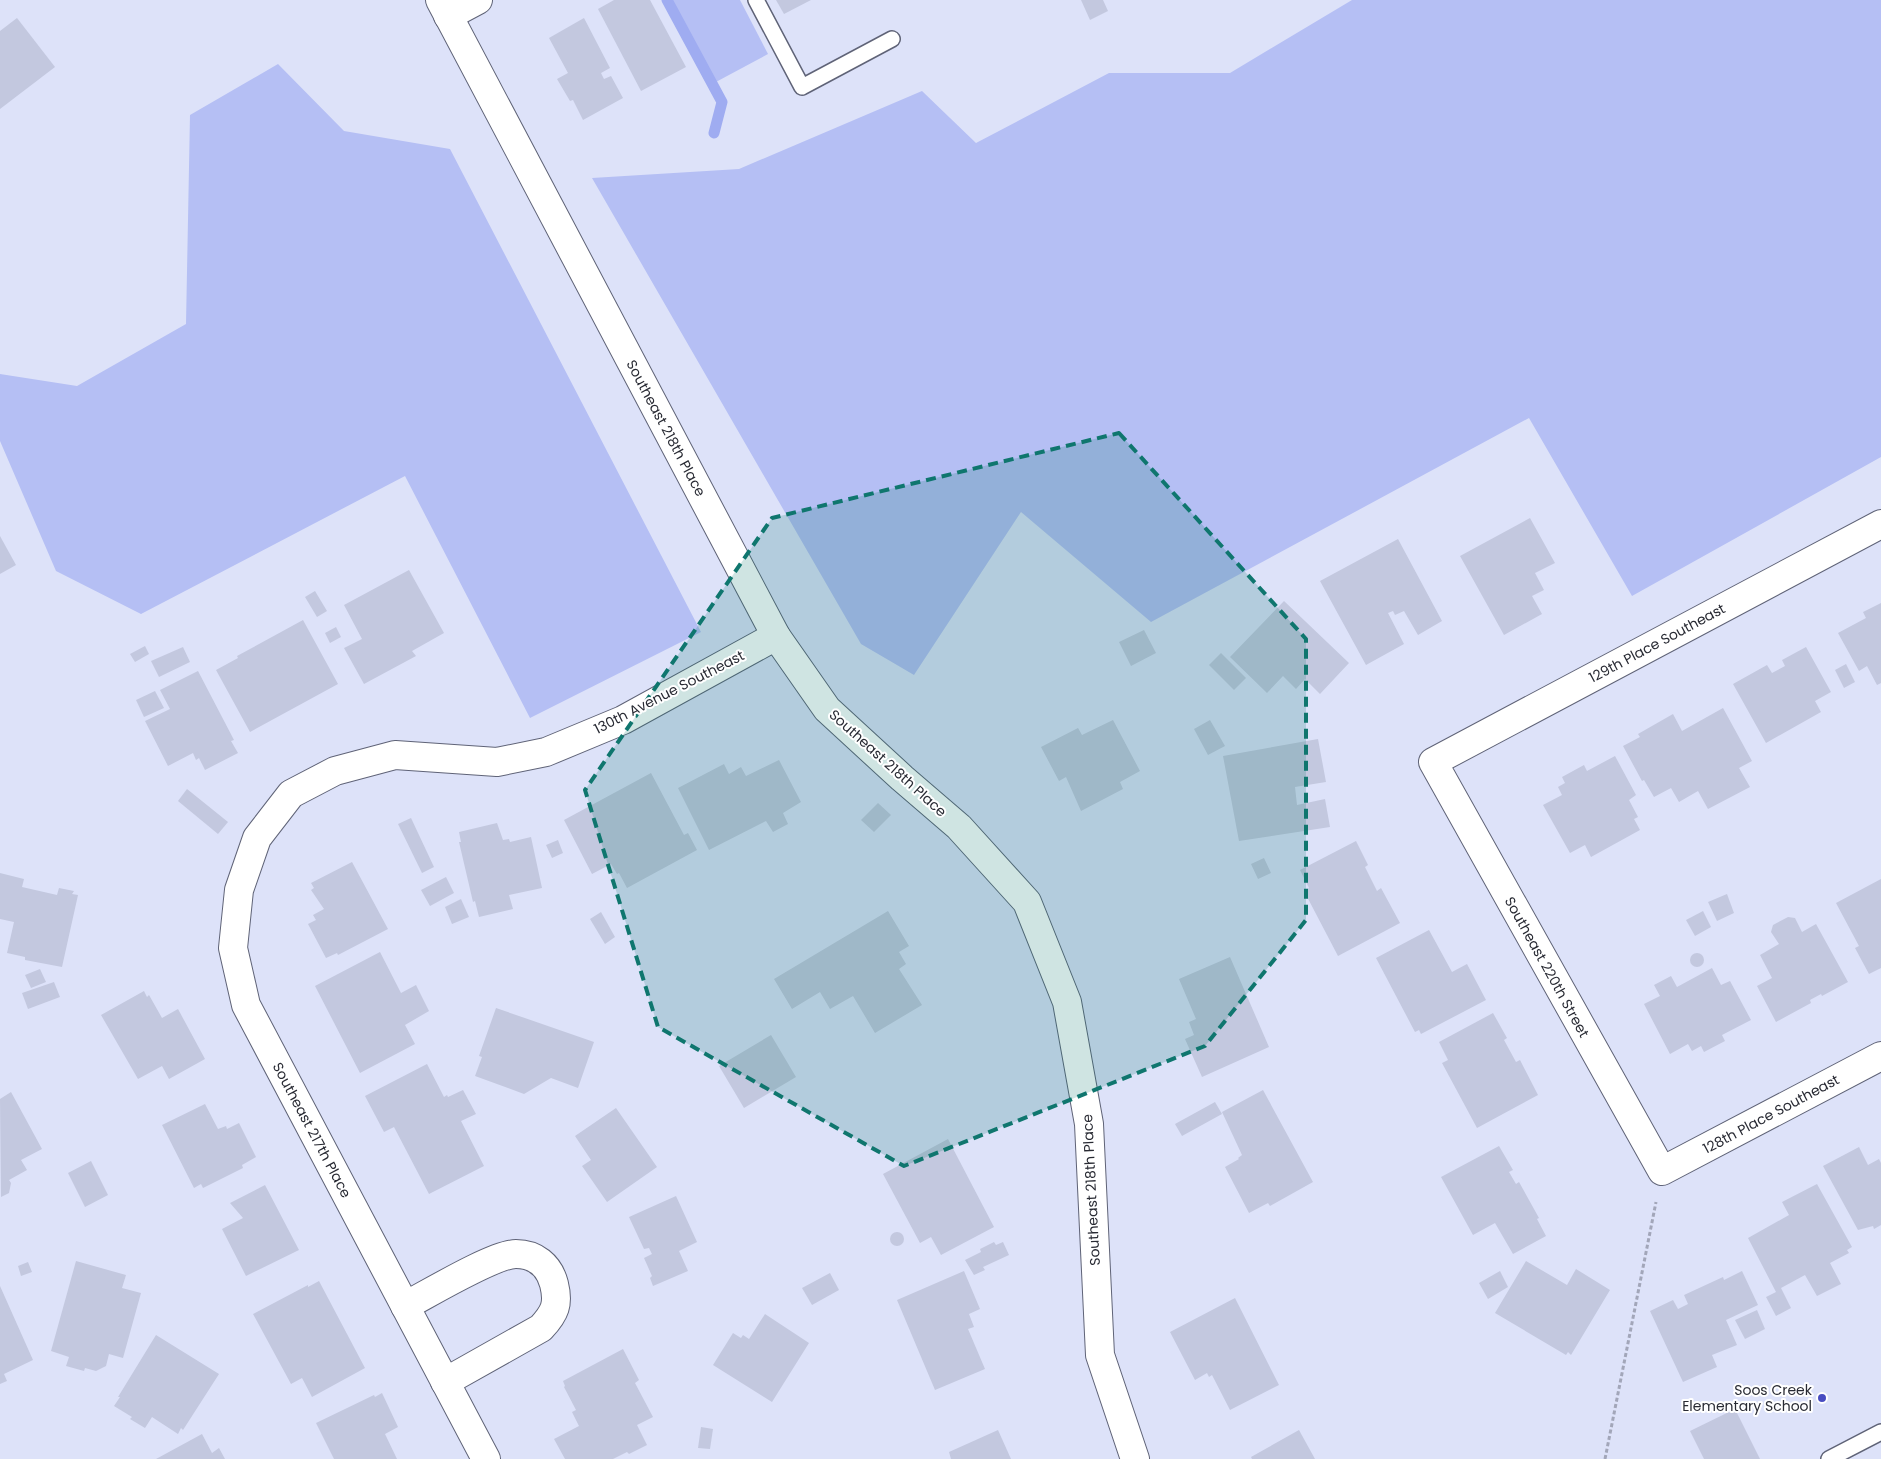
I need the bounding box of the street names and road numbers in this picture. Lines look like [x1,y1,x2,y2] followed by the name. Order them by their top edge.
[622,356,711,500] street label: Southeast 218th Place
[1585,599,1729,687] street label: 129th Place Southeast
[590,645,748,739] street label: 130th Avenue Southeast
[825,705,951,821] street label: Southeast 218th Place
[1500,893,1594,1041] street label: Southeast 220th Street
[268,1059,356,1201] street label: Southeast 217th Place
[1699,1070,1843,1158] street label: 128th Place Southeast
[1077,1113,1105,1266] street label: Southeast 218th Place

